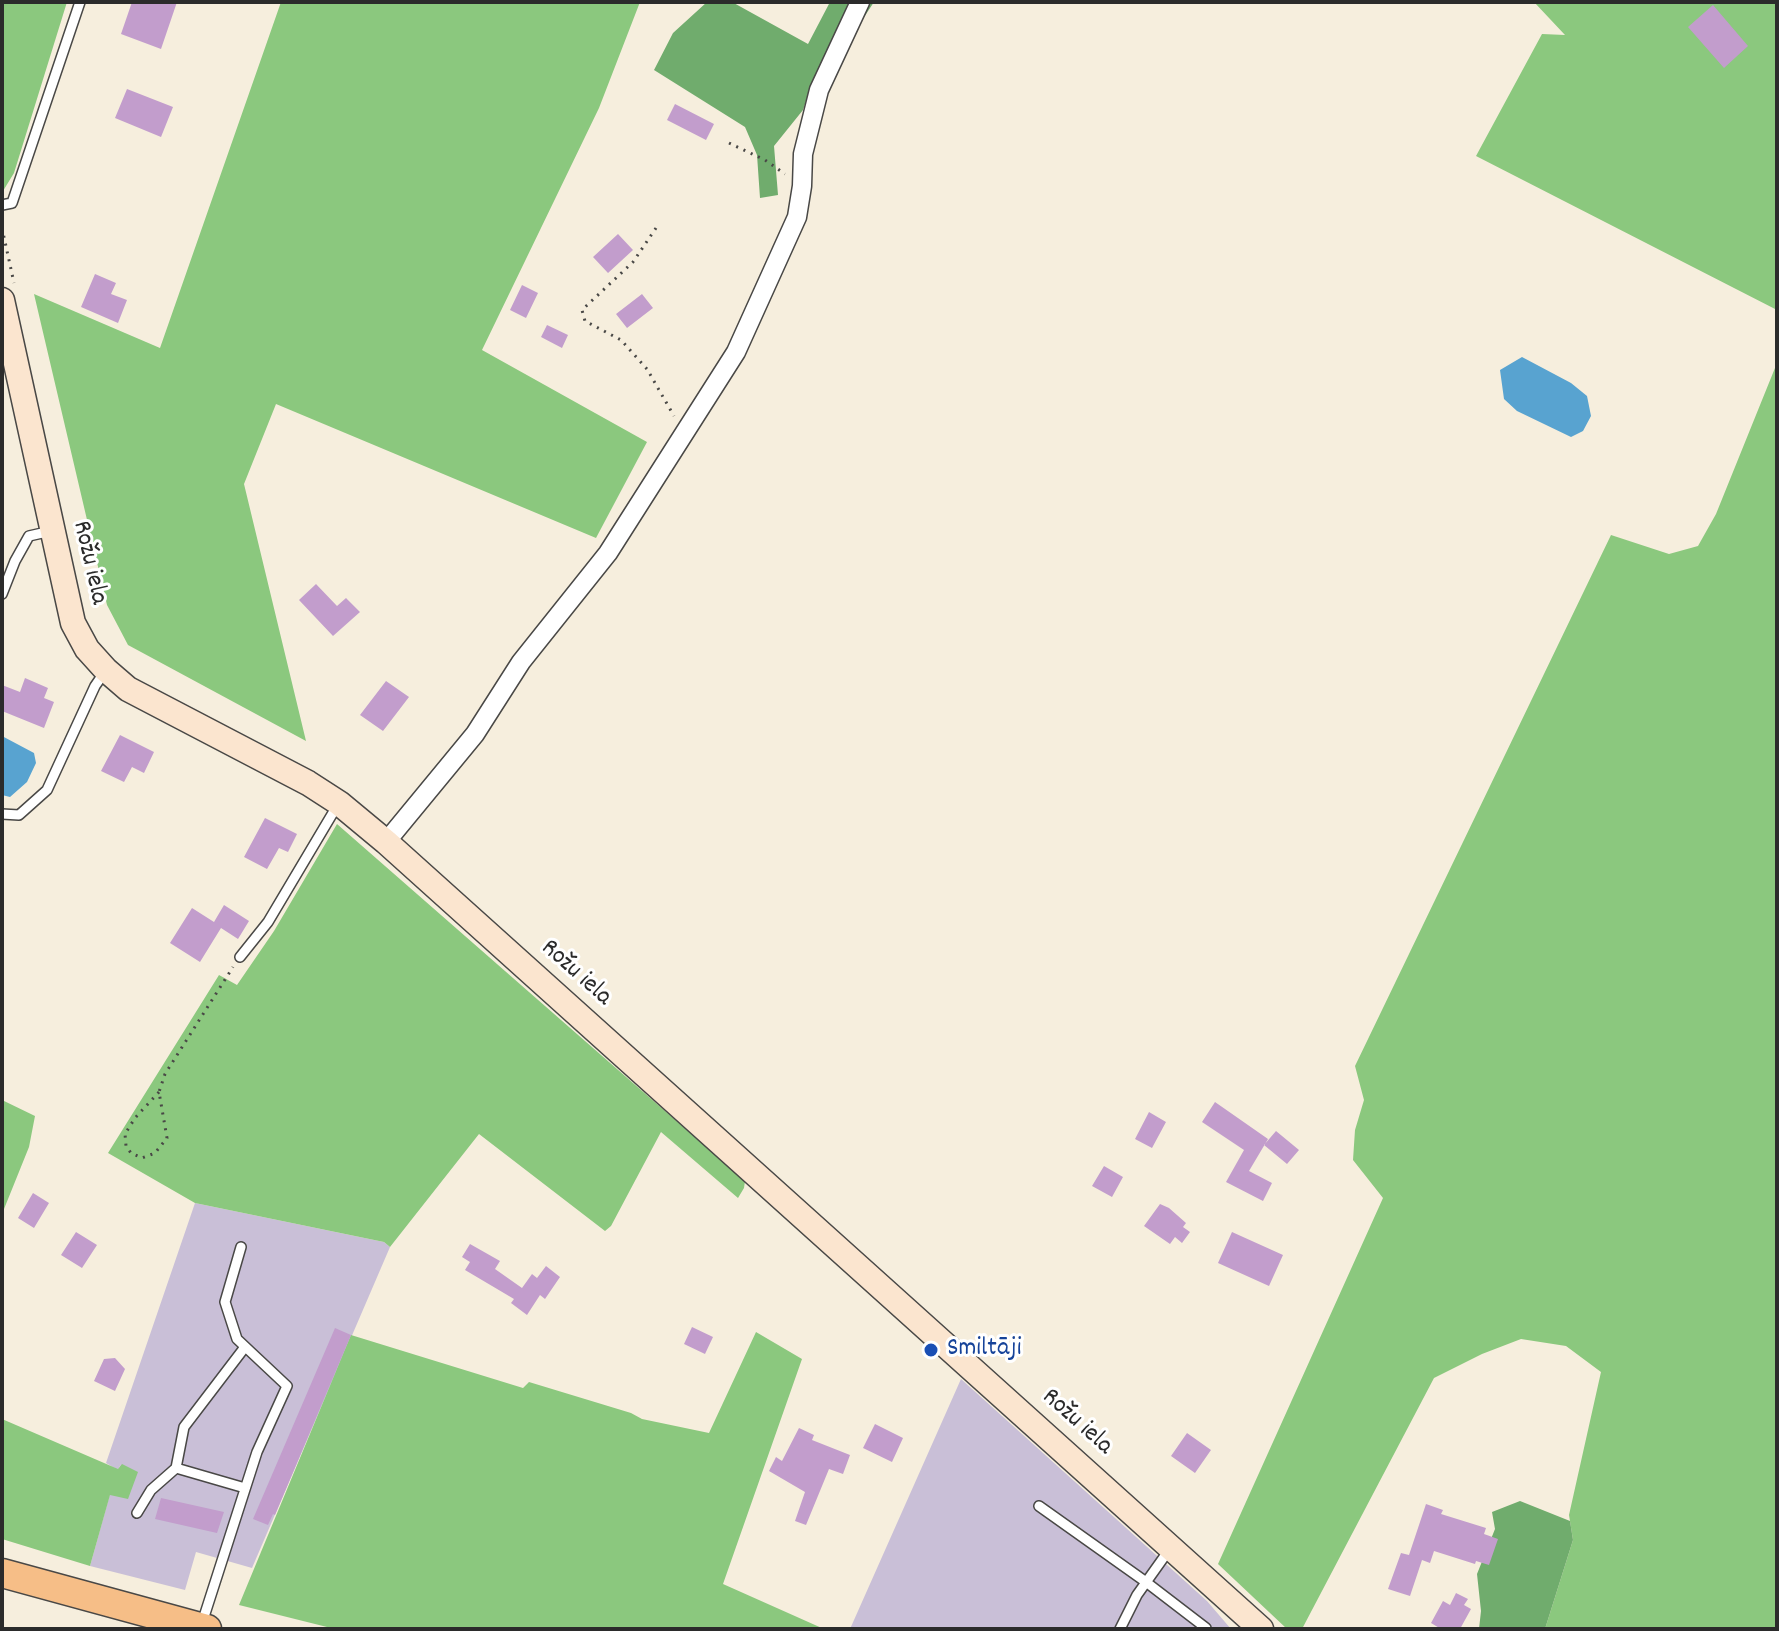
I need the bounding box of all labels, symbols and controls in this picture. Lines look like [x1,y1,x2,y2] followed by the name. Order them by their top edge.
[63,518,113,608] street label: Rožu iela
[533,934,617,1014] street label: Rožu iela
[947,1334,1021,1366] place label: Smiltāji
[922,1341,940,1359] marker: Smiltāji
[1034,1383,1118,1463] street label: Rožu iela

